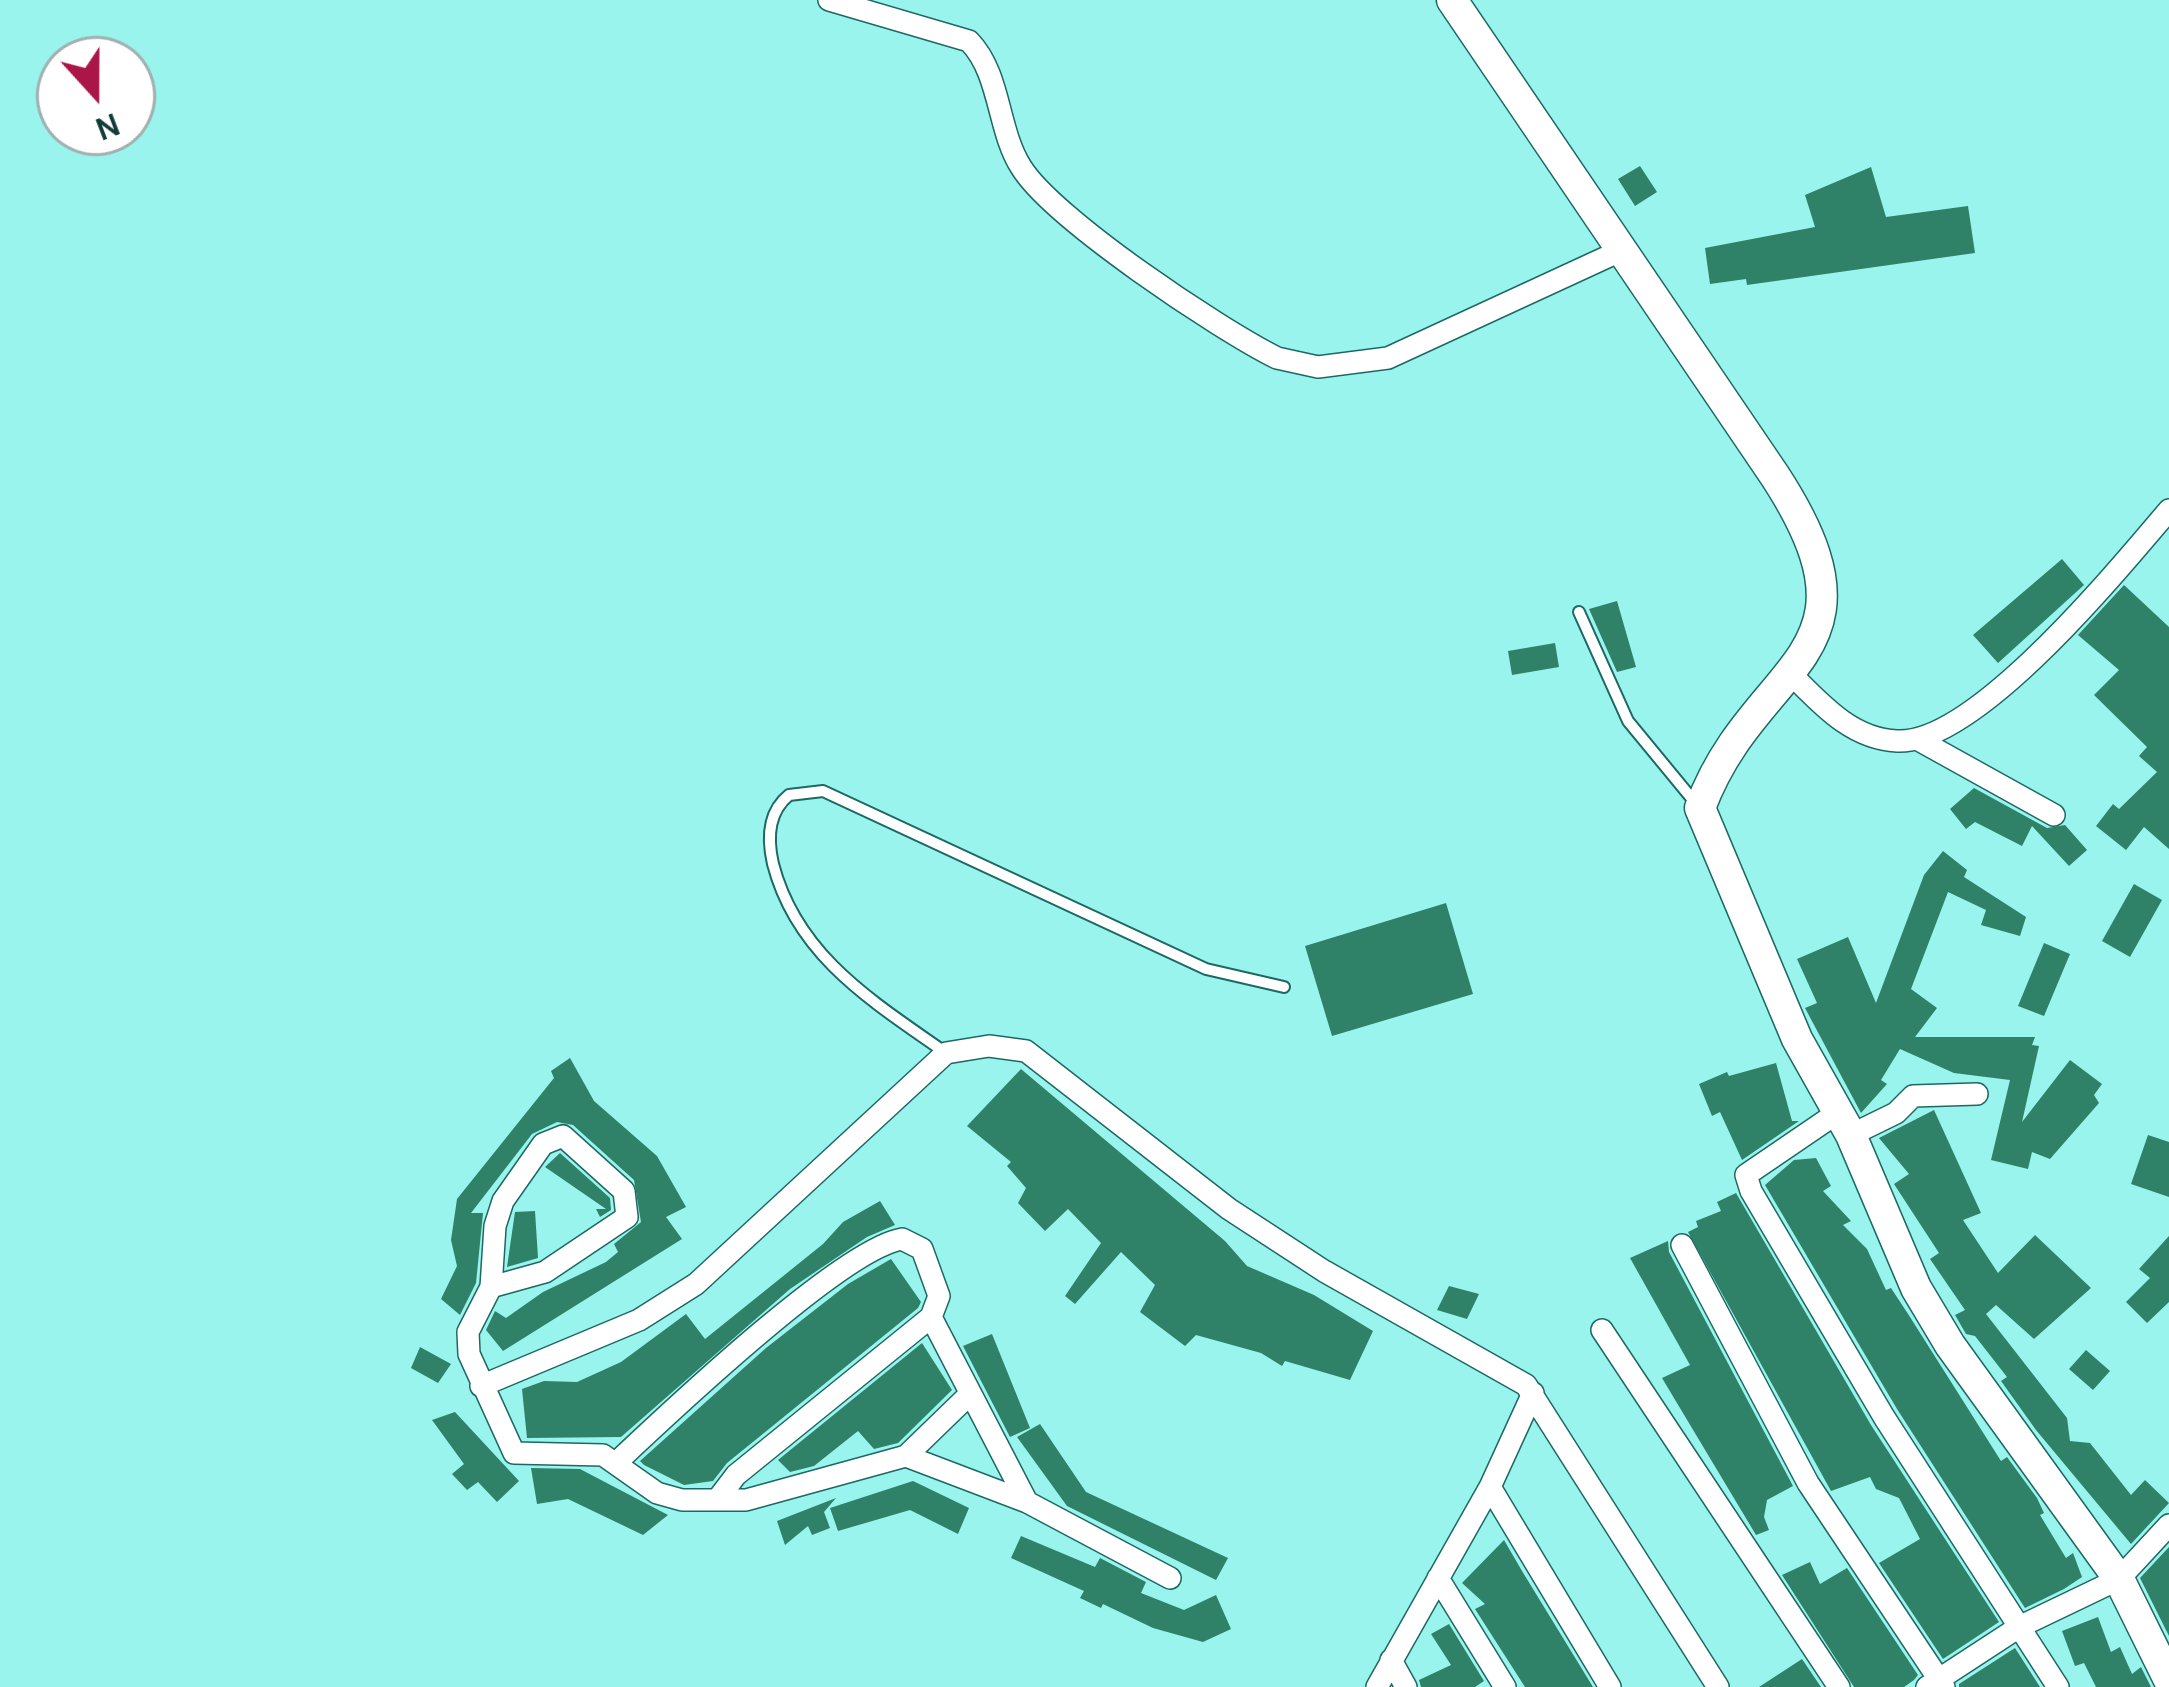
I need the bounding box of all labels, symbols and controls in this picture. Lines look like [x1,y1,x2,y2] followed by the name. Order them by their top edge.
[36,36,156,156] north arrow
[90,105,126,149] text: N

